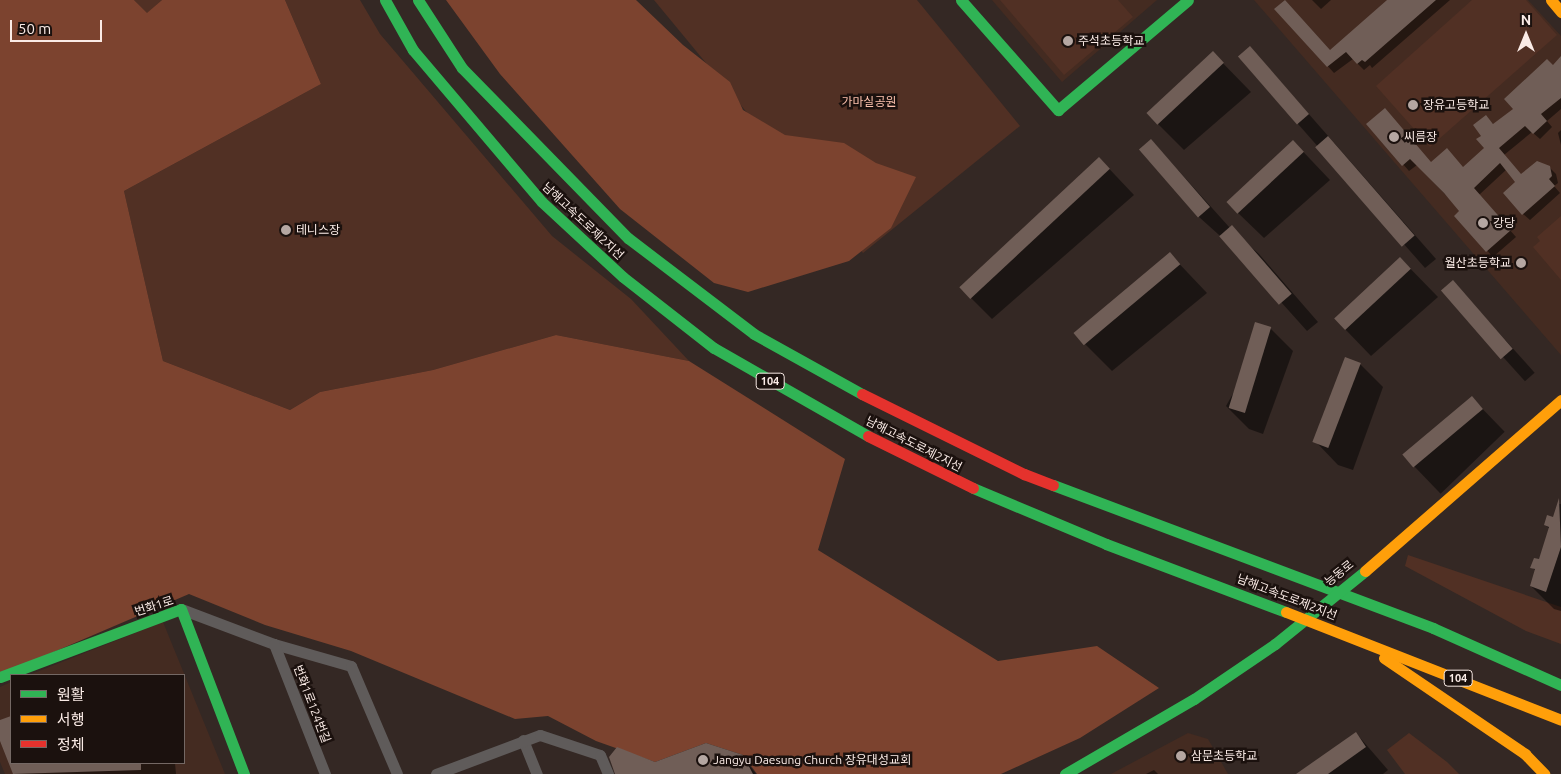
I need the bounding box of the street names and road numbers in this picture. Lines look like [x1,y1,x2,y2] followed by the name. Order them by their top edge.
[539,180,627,262] street label: 남해고속도로제2지선
[755,372,785,390] road number: 104
[863,413,965,475] street label: 남해고속도로제2지선
[1322,557,1356,589] street label: 능동로
[1235,571,1339,623] street label: 남해고속도로제2지선
[133,593,175,619] street label: 번화1로
[291,663,333,745] street label: 번화1로124번길
[1443,670,1473,686] road number: 104

